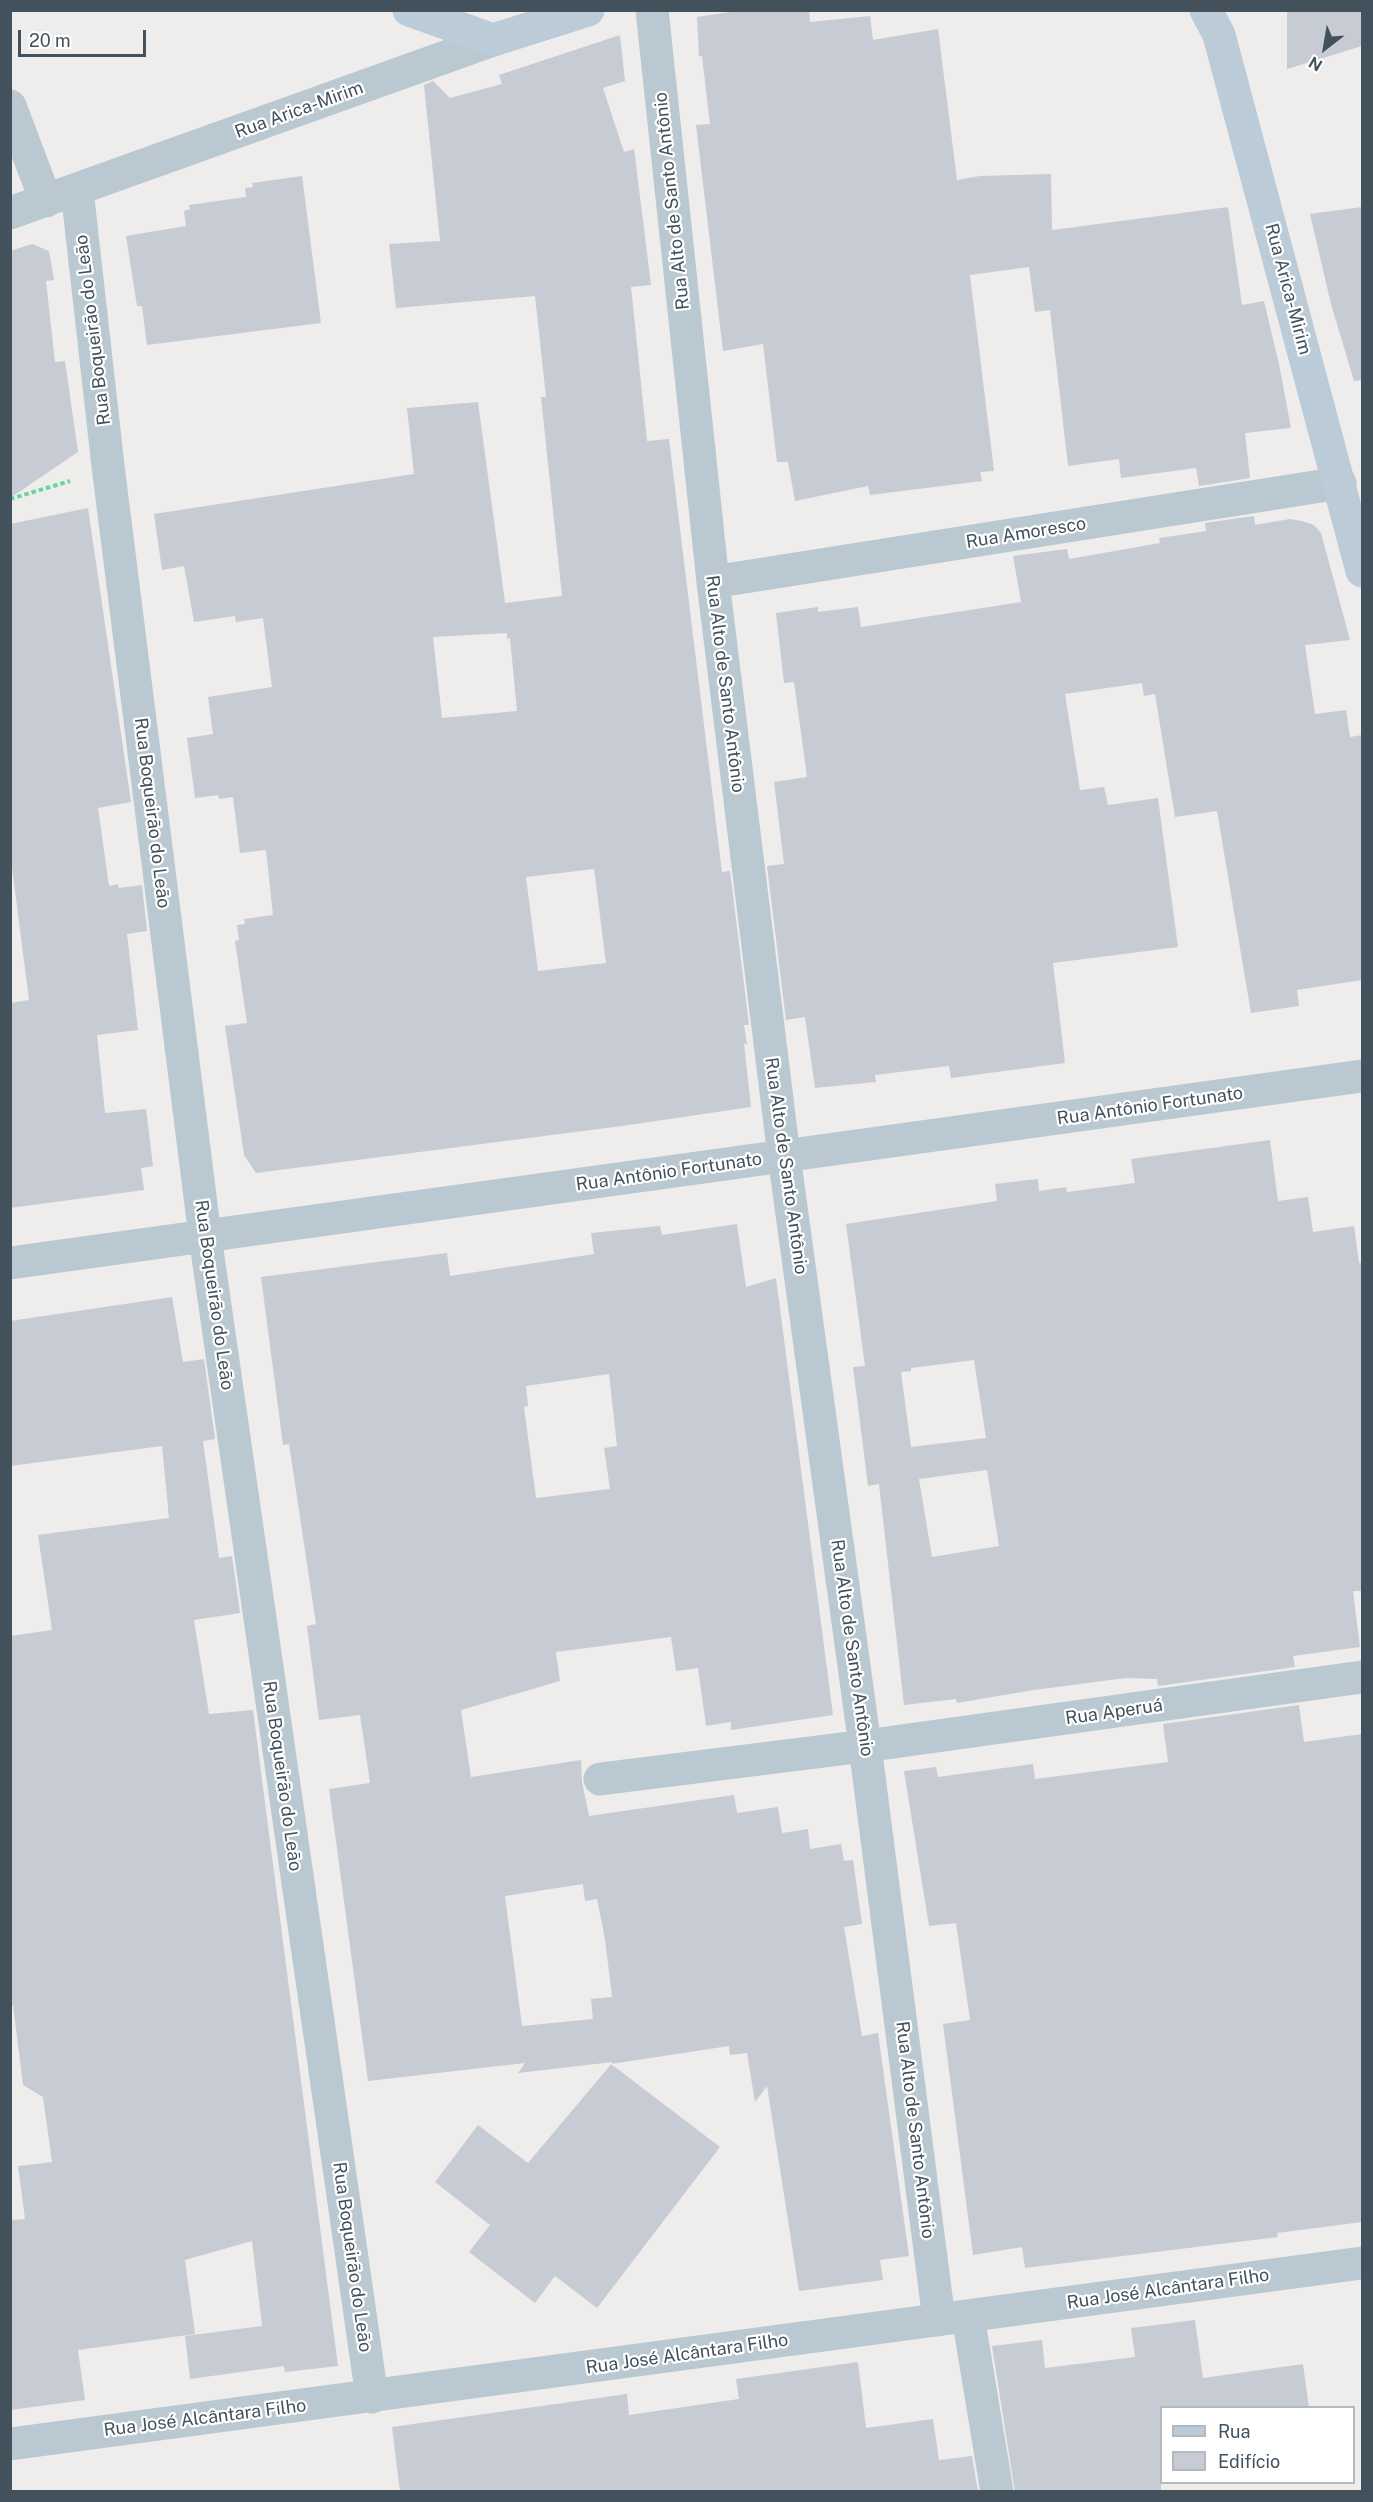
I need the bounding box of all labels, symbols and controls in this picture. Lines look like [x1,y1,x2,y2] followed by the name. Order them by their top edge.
[21,18,148,56] scale bar
[1295,18,1355,78] north arrow
[29,30,71,51] text: 20 m
[1305,52,1326,75] text: N
[232,77,366,143] street label: Rua Arica-Mirim
[650,91,694,311] street label: Rua Alto de Santo Antônio
[1260,221,1316,357] street label: Rua Arica-Mirim
[71,233,115,427] street label: Rua Boqueirão do Leão
[964,513,1088,553] street label: Rua Amoresco
[701,574,749,794] street label: Rua Alto de Santo Antônio
[130,716,174,910] street label: Rua Boqueirão do Leão
[760,1056,812,1276] street label: Rua Alto de Santo Antônio
[1056,1082,1244,1130] street label: Rua Antônio Fortunato
[575,1148,763,1196] street label: Rua Antônio Fortunato
[190,1199,238,1391] street label: Rua Boqueirão do Leão
[826,1538,878,1758] street label: Rua Alto de Santo Antônio
[258,1680,306,1872] street label: Rua Boqueirão do Leão
[1064,1694,1164,1730] street label: Rua Aperuá
[891,2020,939,2240] street label: Rua Alto de Santo Antônio
[328,2161,376,2353] street label: Rua Boqueirão do Leão
[1065,2264,1271,2314] street label: Rua José Alcântara Filho
[584,2329,790,2379] street label: Rua José Alcântara Filho
[102,2395,308,2441] street label: Rua José Alcântara Filho
[1160,2406,1355,2484] legend
[1218,2421,1250,2442] text: Rua
[1218,2451,1280,2472] text: Edifício

